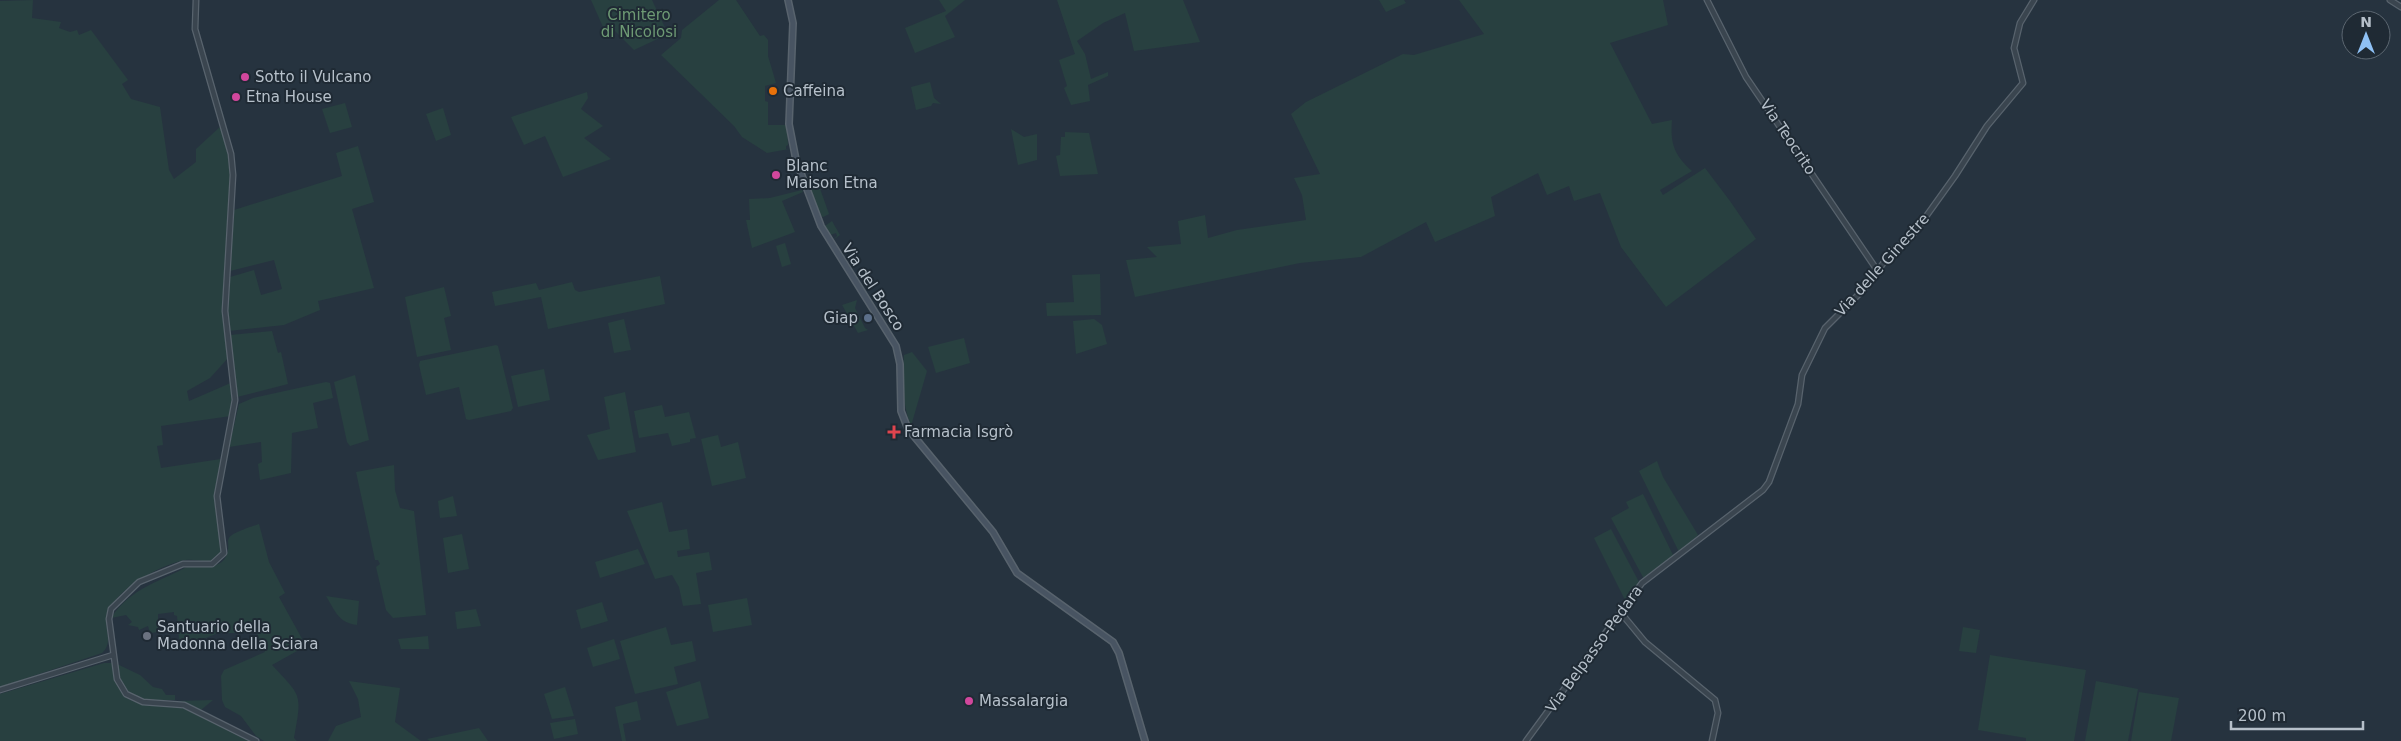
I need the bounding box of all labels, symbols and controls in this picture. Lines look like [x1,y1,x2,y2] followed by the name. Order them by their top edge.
[601,6,677,41] park label: Cimitero di Nicolosi
[2341,10,2391,60] north arrow
[2360,14,2372,30] text: N
[255,68,372,86] place label: Sotto il Vulcano
[239,71,251,83] marker: Sotto il Vulcano
[783,82,845,100] place label: Caffeina
[767,85,779,97] marker: Caffeina
[246,88,332,106] place label: Etna House
[230,91,242,103] marker: Etna House
[1756,96,1820,178] street label: Via Teocrito
[786,157,878,192] place label: Blanc Maison Etna
[770,169,782,181] marker: Blanc Maison Etna
[1831,210,1933,320] street label: Via delle Ginestre
[838,240,908,334] street label: Via del Bosco
[823,309,858,327] place label: Giap
[862,312,874,324] marker: Giap
[904,423,1013,441] place label: Farmacia Isgrò
[888,426,900,438] marker: Farmacia Isgrò
[1542,582,1646,716] street label: Via Belpasso-Pedara
[157,618,318,653] place label: Santuario della Madonna della Sciara
[141,630,153,642] marker: Santuario della Madonna della Sciara
[979,692,1068,710] place label: Massalargia
[963,695,975,707] marker: Massalargia
[2231,698,2364,730] scale bar
[2238,707,2286,725] text: 200 m

